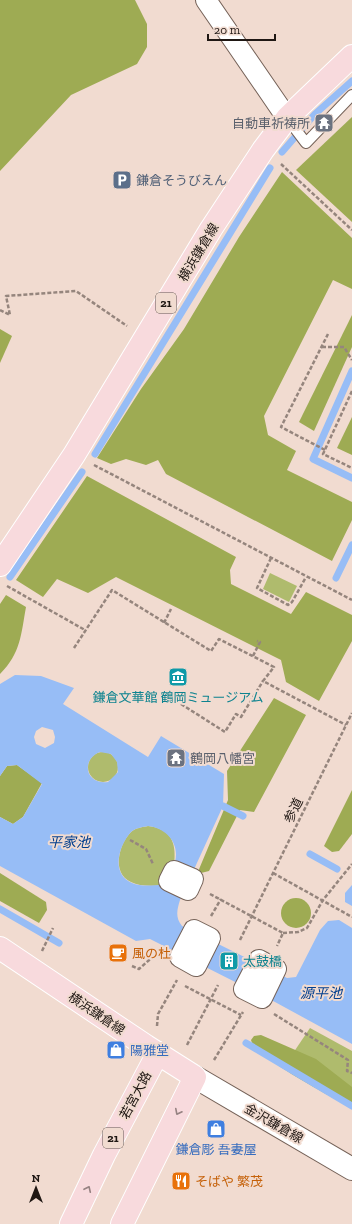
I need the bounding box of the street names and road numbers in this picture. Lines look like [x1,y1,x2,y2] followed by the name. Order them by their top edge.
[175,221,222,284] street label: 横浜鎌倉線
[156,293,176,313] road number: 21
[281,795,306,825] street label: 参道
[66,989,128,1038] street label: 横浜鎌倉線
[117,1069,154,1122] street label: 若宮大路
[242,1101,306,1146] street label: 金沢鎌倉線
[103,1128,123,1148] road number: 21

